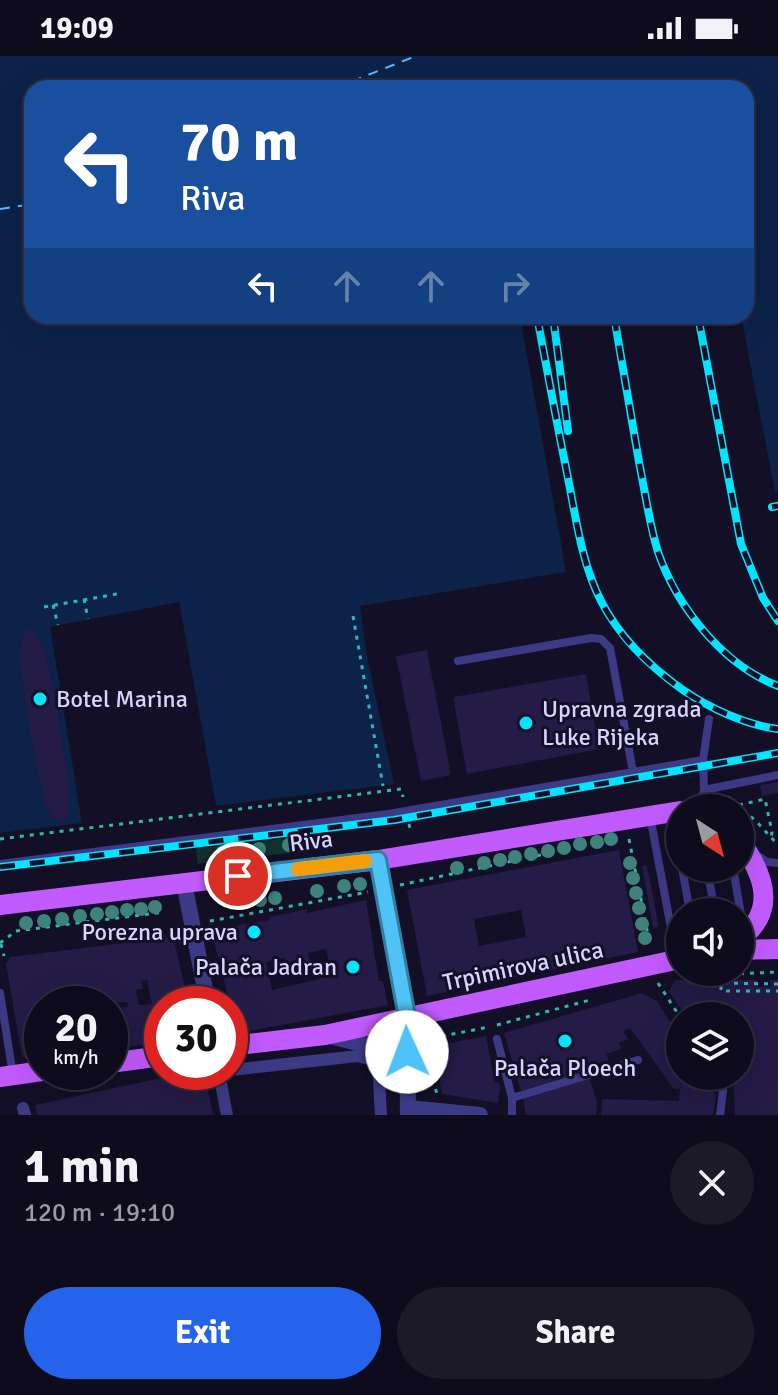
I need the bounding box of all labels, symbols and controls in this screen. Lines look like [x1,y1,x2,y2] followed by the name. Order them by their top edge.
[40,10,114,47] text: 19:09
[180,107,298,176] text: 70 m
[48,112,152,216] icon: left
[180,176,246,221] text: Riva
[241,264,285,308] icon: left
[325,264,369,308] icon: ahead
[409,264,453,308] icon: ahead
[493,264,537,308] icon: right
[56,684,188,714] place label: Botel Marina
[31,690,49,708] marker: Botel Marina
[542,694,702,752] place label: Upravna zgrada Luke Rijeka
[517,714,535,732] marker: Upravna zgrada Luke Rijeka
[666,794,754,882] north arrow
[666,794,754,1090] map controls
[287,823,335,859] street label: Riva
[204,842,272,910] pin
[216,854,260,898] icon: arrive
[666,898,754,986] button: sound
[82,917,238,947] place label: Porezna uprava
[245,923,263,941] marker: Porezna uprava
[440,934,606,998] street label: Trpimirova ulica
[195,952,337,982] place label: Palača Jadran
[344,958,362,976] marker: Palača Jadran
[144,986,248,1090] speed limit sign: 30
[666,1002,754,1090] button: layers
[54,1003,98,1053] text: 20
[365,1010,449,1094] position arrow
[556,1032,574,1050] marker: Palača Ploech
[53,1045,99,1070] text: km/h
[494,1053,636,1083] place label: Palača Ploech
[24,1137,140,1196] text: 1 min
[670,1141,754,1225] button: close
[24,1197,175,1229] text: 120 m · 19:10
[24,1287,381,1379] button: Exit
[397,1287,754,1379] button: Share

